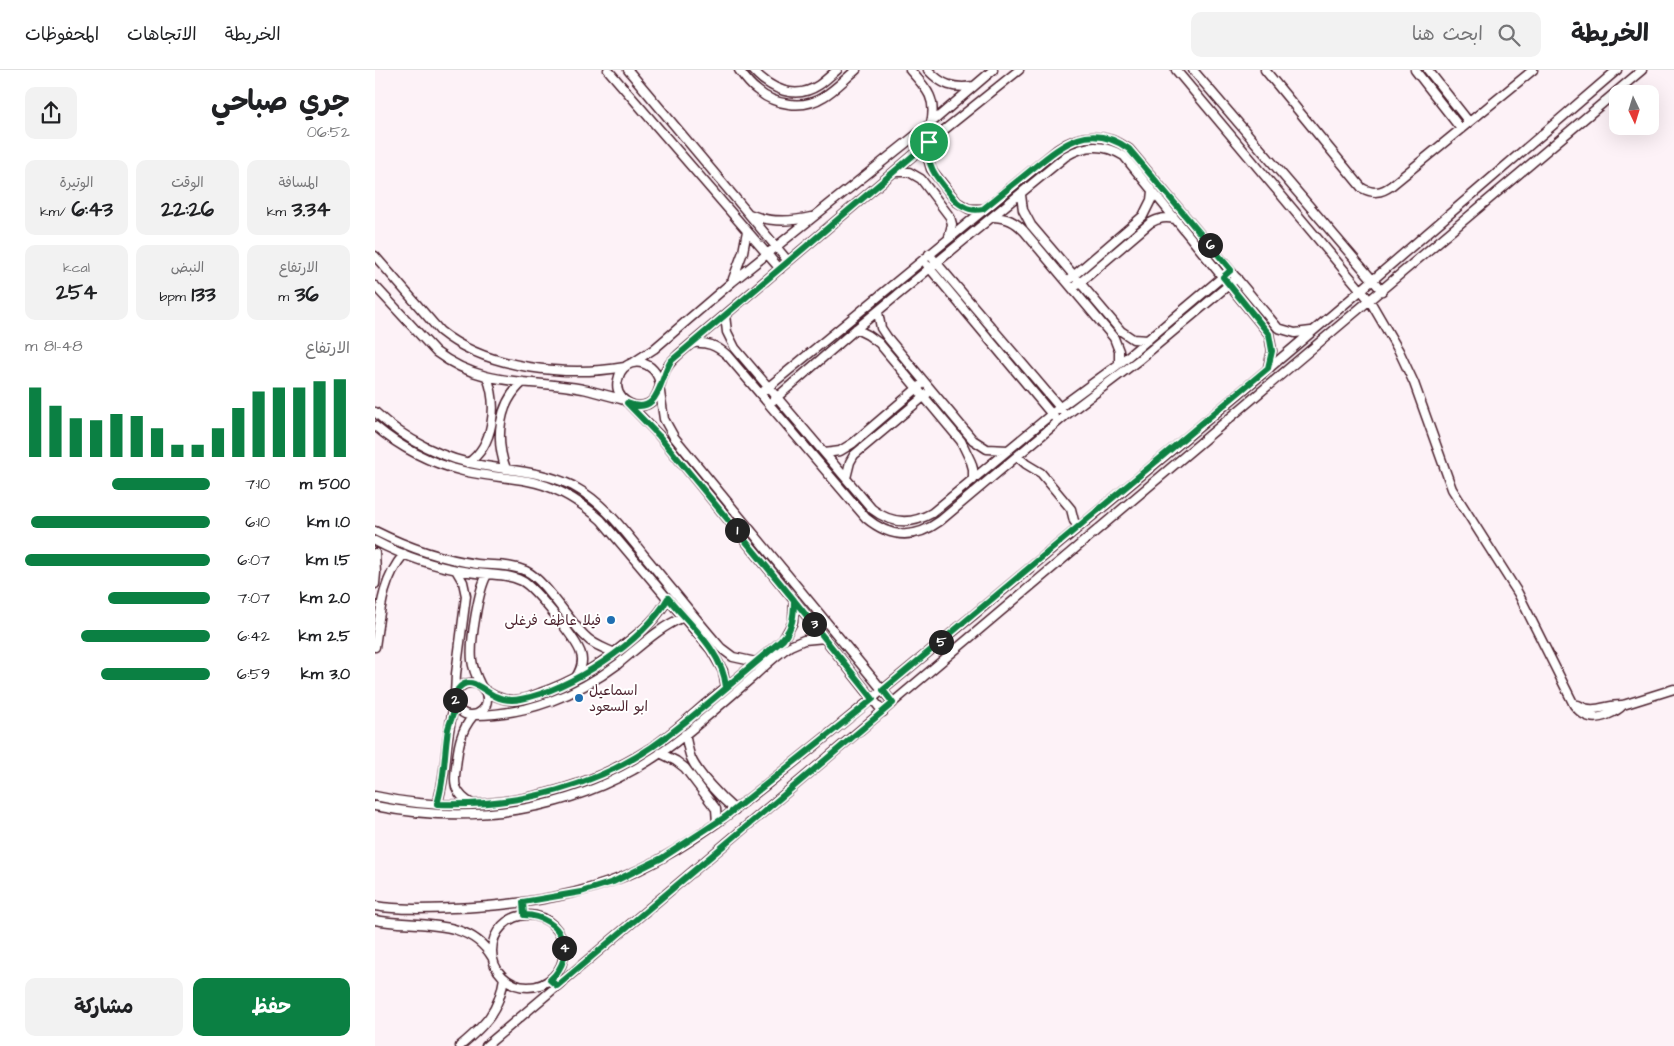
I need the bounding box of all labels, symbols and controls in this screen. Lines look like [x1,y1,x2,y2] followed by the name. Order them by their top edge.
[1191,12,1541,57] search box
[1571,17,1649,51] text: الخريطة
[1412,21,1483,48] text: ابحث هنا
[1495,21,1523,49] icon: search
[25,22,99,47] text: المحفوظات
[127,22,197,47] text: الاتجاهات
[225,22,281,47] text: الخريطة
[211,82,350,121] text: جري صباحي
[1609,85,1659,135] north arrow
[1609,85,1659,135] map controls
[25,87,77,139] button: share
[307,121,350,143] text: 06:52
[908,121,950,163] pin
[915,128,943,156] icon: arrive
[60,173,93,193] text: الوتيرة
[171,173,204,193] text: الوقت
[279,173,318,193] text: المسافة
[71,195,113,224] text: 6:43
[161,195,214,224] text: 22:26
[292,195,330,224] text: 3.34
[40,202,71,222] text: /km
[267,202,292,222] text: km
[1197,232,1223,258] pin: 6
[1206,235,1215,255] text: 6
[63,258,90,278] text: kcal
[171,258,204,278] text: النبض
[279,258,318,278] text: الارتفاع
[56,278,97,307] text: 254
[192,280,216,309] text: 133
[295,280,319,309] text: 36
[159,287,192,307] text: bpm
[278,287,295,307] text: m
[25,335,83,357] text: 48–81 m
[305,337,350,359] text: الارتفاع
[245,473,270,495] text: 7:10
[300,473,350,495] text: 500 m
[245,511,270,533] text: 6:10
[307,511,350,533] text: 1.0 km
[725,518,749,542] pin: 1
[737,520,738,540] text: 1
[237,549,270,571] text: 6:07
[306,549,350,571] text: 1.5 km
[238,587,270,609] text: 7:07
[300,587,350,609] text: 2.0 km
[505,611,601,631] place label: فيلا عاطف فرغلى
[801,612,827,636] pin: 3
[605,614,617,626] marker: فيلا عاطف فرغلى
[811,614,818,634] text: 3
[237,625,270,647] text: 6:42
[299,625,350,647] text: 2.5 km
[929,630,953,654] pin: 5
[937,632,946,652] text: 5
[237,663,270,685] text: 6:59
[301,663,350,685] text: 3.0 km
[589,681,648,717] place label: اسماعيل ابو السعود
[443,688,467,712] pin: 2
[451,690,460,710] text: 2
[573,692,585,704] marker: اسماعيل ابو السعود
[551,936,577,960] pin: 4
[560,938,569,958] text: 4
[25,978,183,1036] button: مشاركة
[193,978,350,1036] button: حفظ

